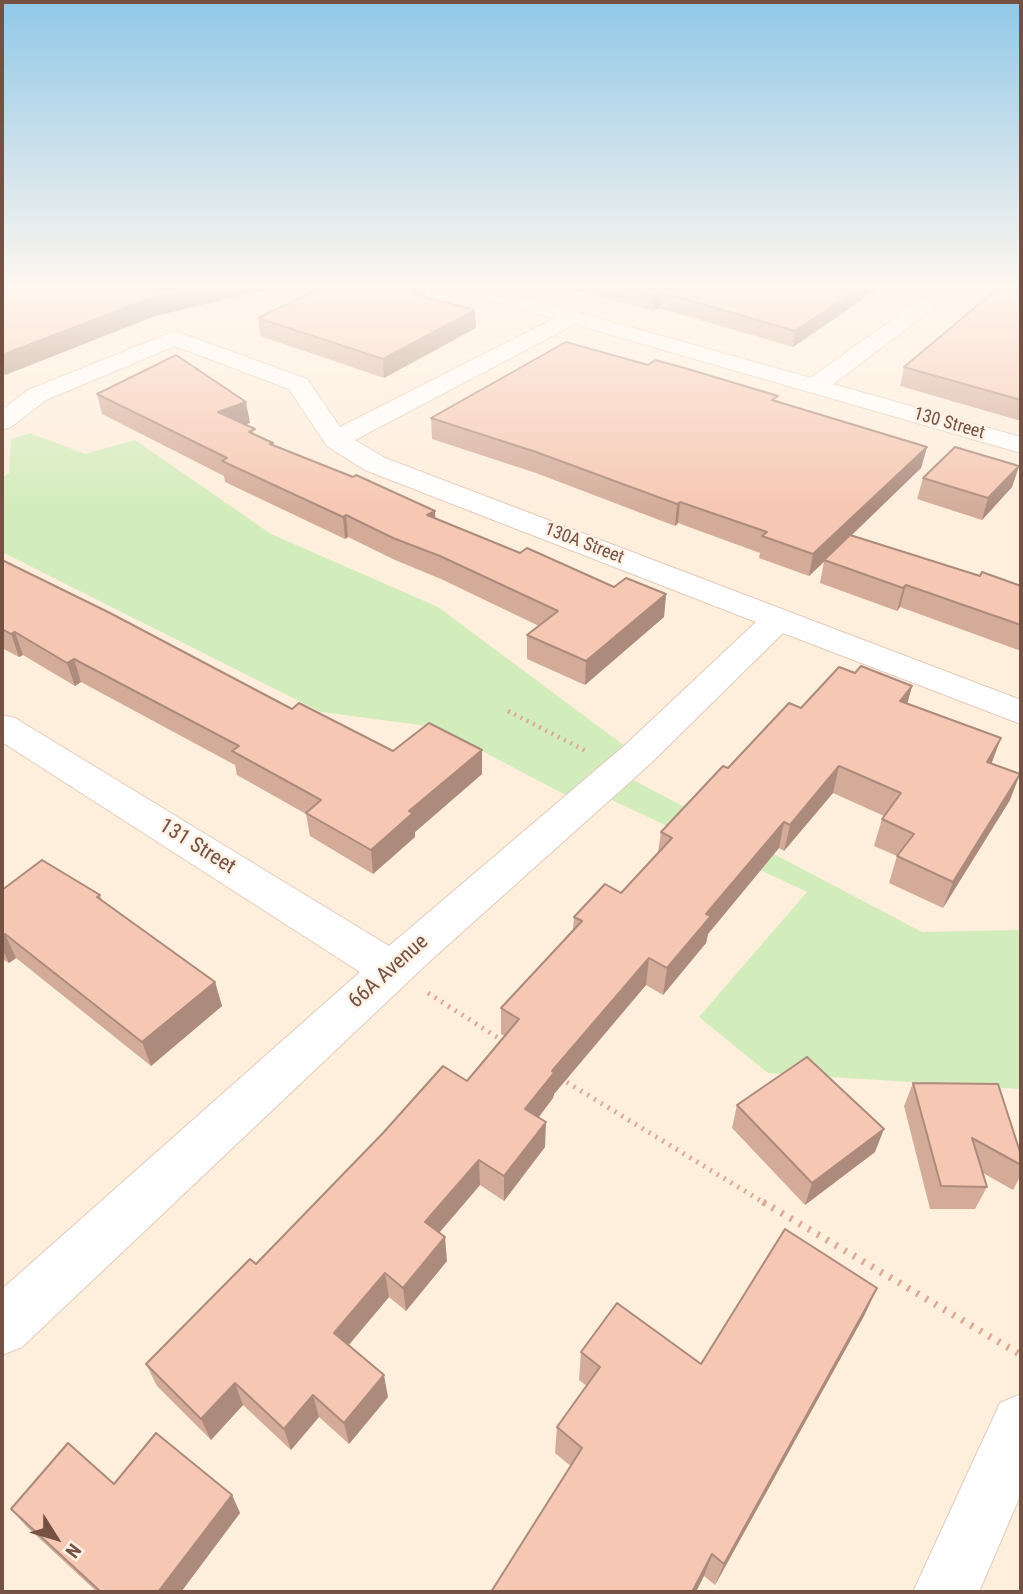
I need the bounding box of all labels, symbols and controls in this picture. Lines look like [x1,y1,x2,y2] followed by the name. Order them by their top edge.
[911,404,987,444] street label: 130 Street
[541,519,627,569] street label: 130A Street
[154,814,240,880] street label: 131 Street
[344,930,434,1014] street label: 66A Avenue
[21,1503,91,1573] north arrow
[60,1539,86,1563] text: N

